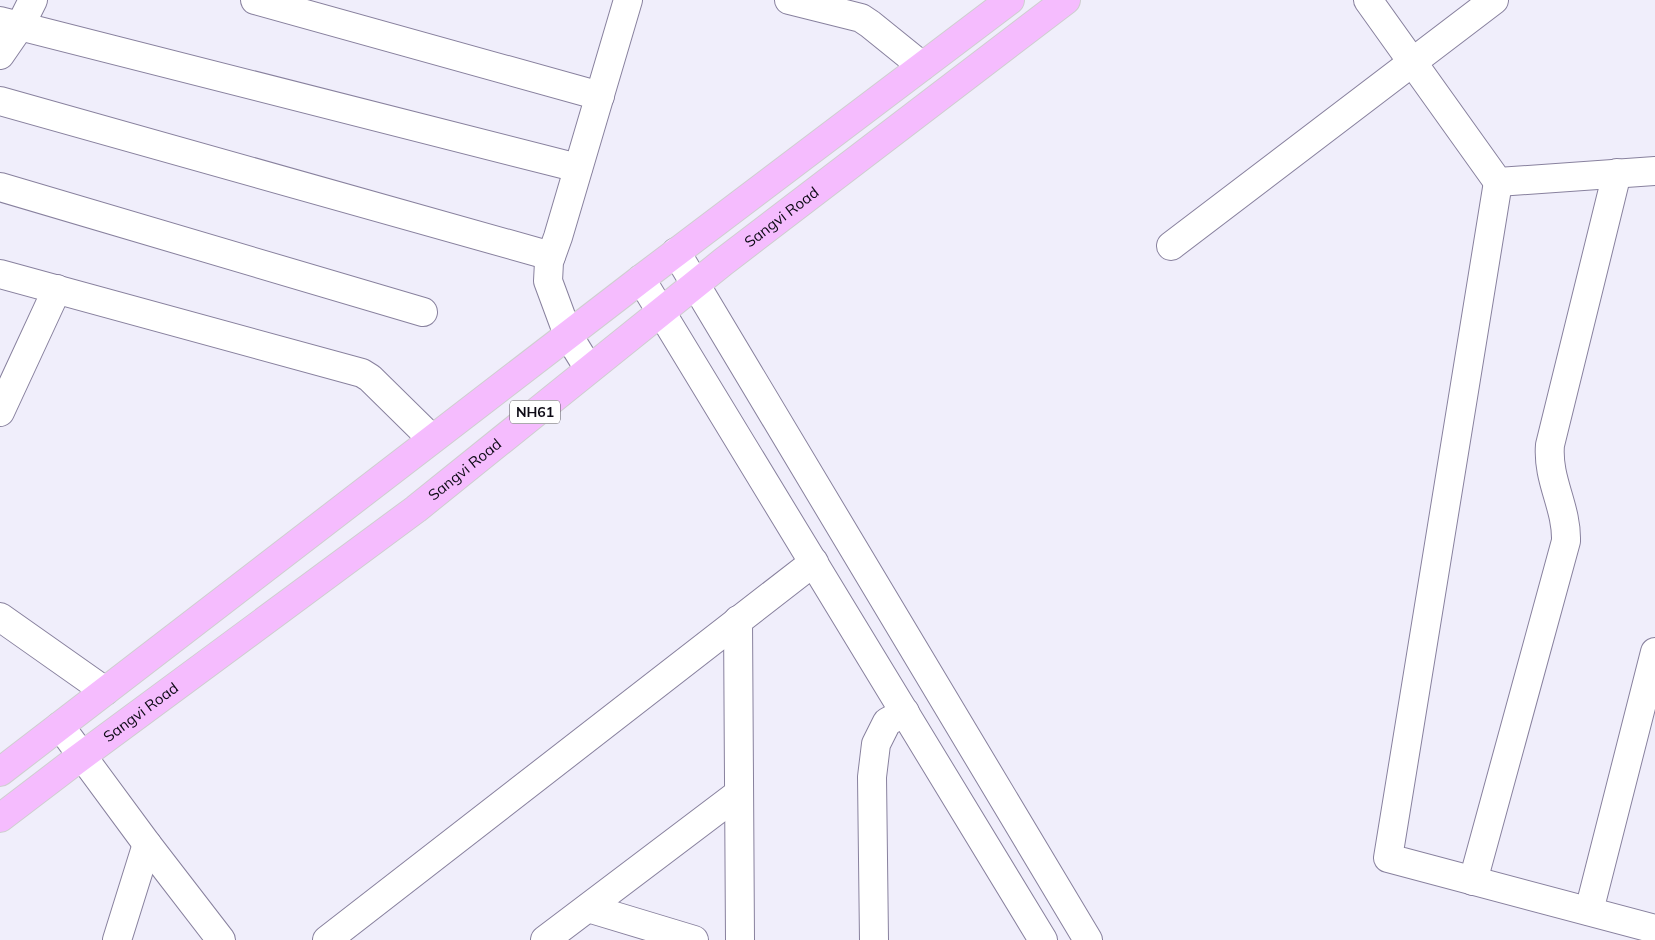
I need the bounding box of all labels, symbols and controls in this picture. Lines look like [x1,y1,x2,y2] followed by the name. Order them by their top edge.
[740,182,822,251] street label: Sangvi Road
[510,401,560,424] road number: NH61
[424,434,505,504] street label: Sangvi Road
[99,678,182,746] street label: Sangvi Road

